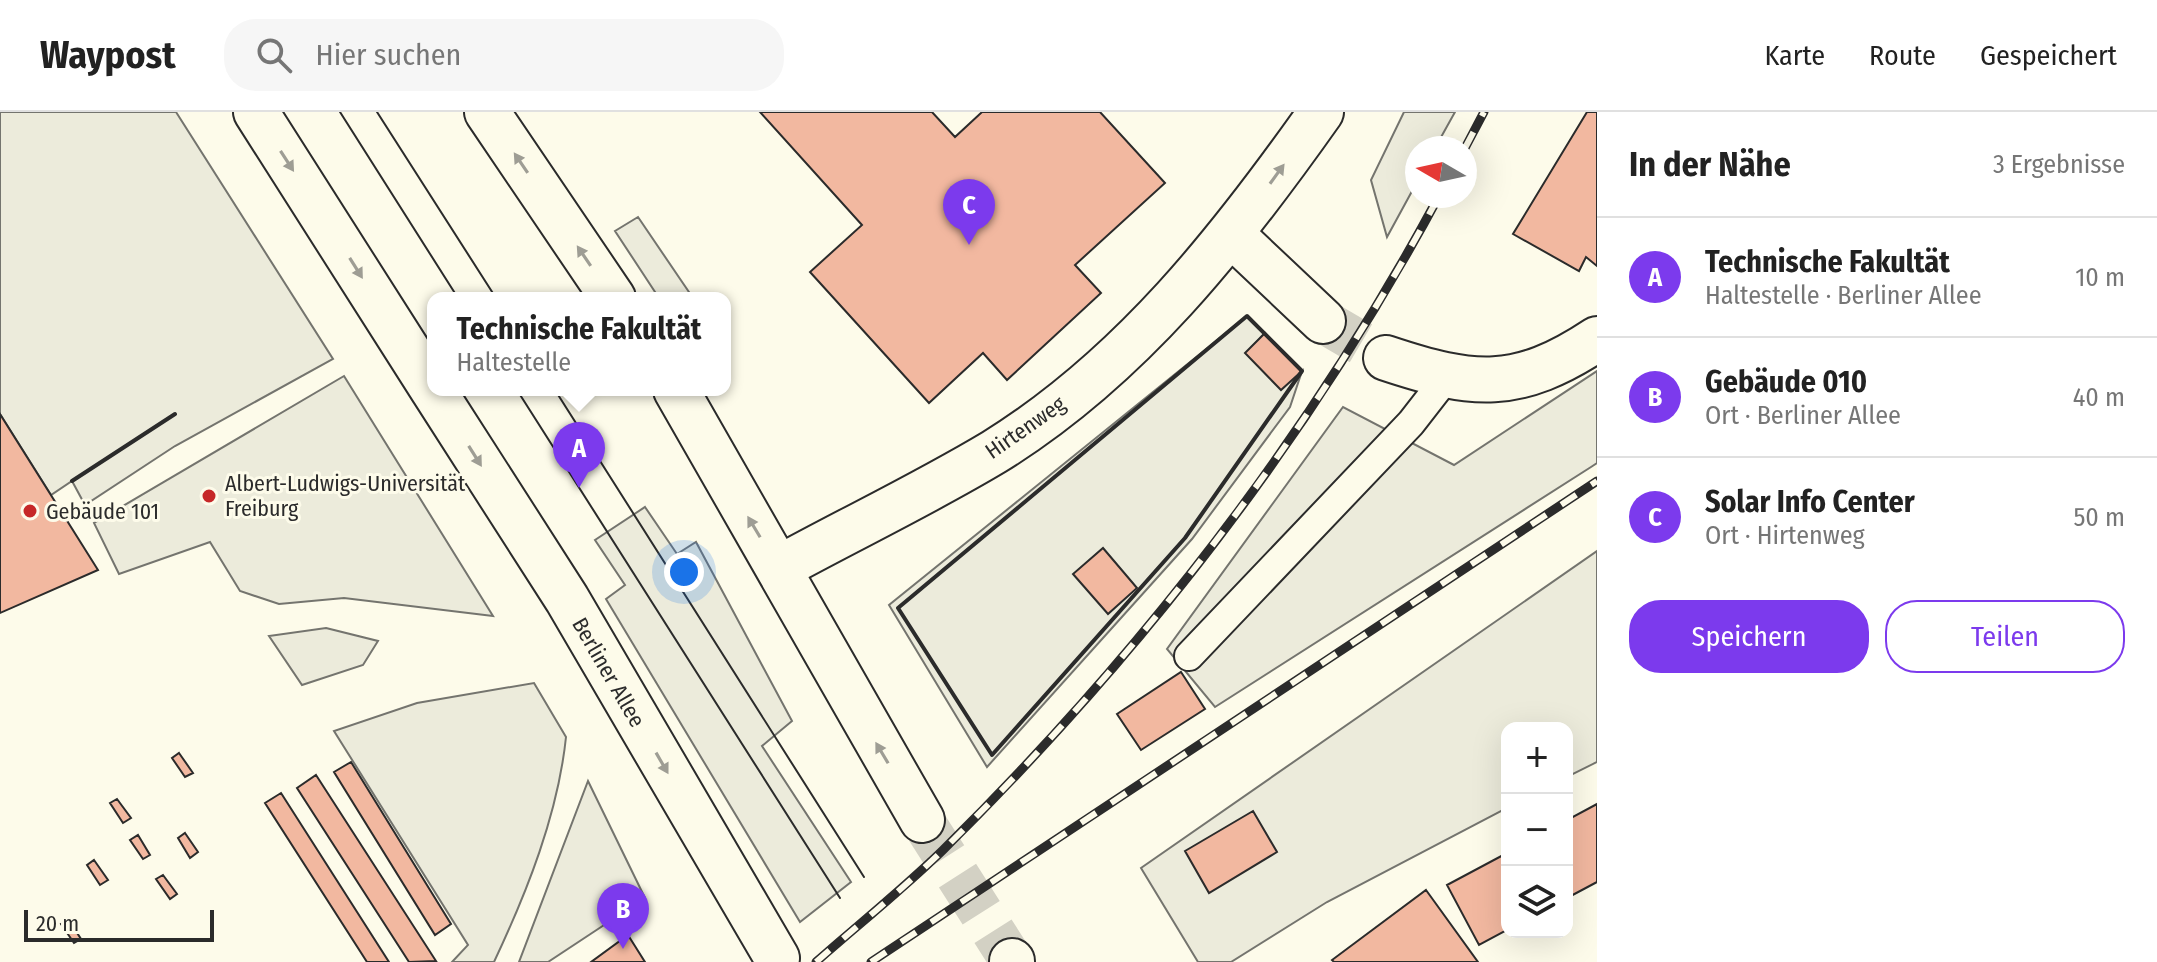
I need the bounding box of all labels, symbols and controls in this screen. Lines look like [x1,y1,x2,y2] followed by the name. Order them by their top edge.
[224,19,784,91] search box
[40,32,176,78] text: Waypost
[252,33,296,77] icon: search
[316,37,461,73] text: Hier suchen
[1764,39,1825,72] text: Karte
[1869,39,1936,72] text: Route
[1980,39,2117,72] text: Gespeichert
[1405,136,1477,208] north arrow
[1629,144,1791,185] text: In der Nähe
[1993,149,2125,180] text: 3 Ergebnisse
[280,150,294,172] one-way arrow
[514,152,529,173] one-way arrow
[1268,163,1284,184] one-way arrow
[943,179,995,245] pin: C
[1705,244,1950,280] text: Technische Fakultät
[577,245,592,266] one-way arrow
[348,258,363,279] one-way arrow
[1648,262,1662,293] text: A
[2075,262,2125,293] text: 10 m
[1705,280,1982,311] text: Haltestelle · Berliner Allee
[427,292,731,396] popup
[457,311,701,347] text: Technische Fakultät
[457,347,571,378] text: Haltestelle
[1705,364,1867,400] text: Gebäude 010
[1648,382,1662,413] text: B
[2073,382,2125,413] text: 40 m
[980,390,1071,465] street label: Hirtenweg
[1705,400,1901,431] text: Ort · Berliner Allee
[553,422,605,488] pin: A
[468,445,482,467] one-way arrow
[225,470,466,522] place label: Albert-Ludwigs-Universität Freiburg
[1705,484,1915,520] text: Solar Info Center
[200,487,218,505] marker: Albert-Ludwigs-Universität Freiburg
[46,498,159,525] place label: Gebäude 101
[21,502,39,520] marker: Gebäude 101
[1648,502,1662,533] text: C
[2073,502,2125,533] text: 50 m
[748,516,762,538] one-way arrow
[1705,520,1865,551] text: Ort · Hirtenweg
[664,552,704,592] your location
[1629,600,1869,673] button: Speichern
[1885,600,2125,673] button: Teilen
[566,613,651,732] street label: Berliner Allee
[1501,722,1573,938] map controls
[1501,722,1573,794] button: +
[875,742,889,764] one-way arrow
[655,752,669,774] one-way arrow
[1501,794,1573,866] button: −
[1501,866,1573,938] button: layers
[597,883,649,949] pin: B
[24,906,214,942] scale bar
[36,910,79,937] text: 20 m

